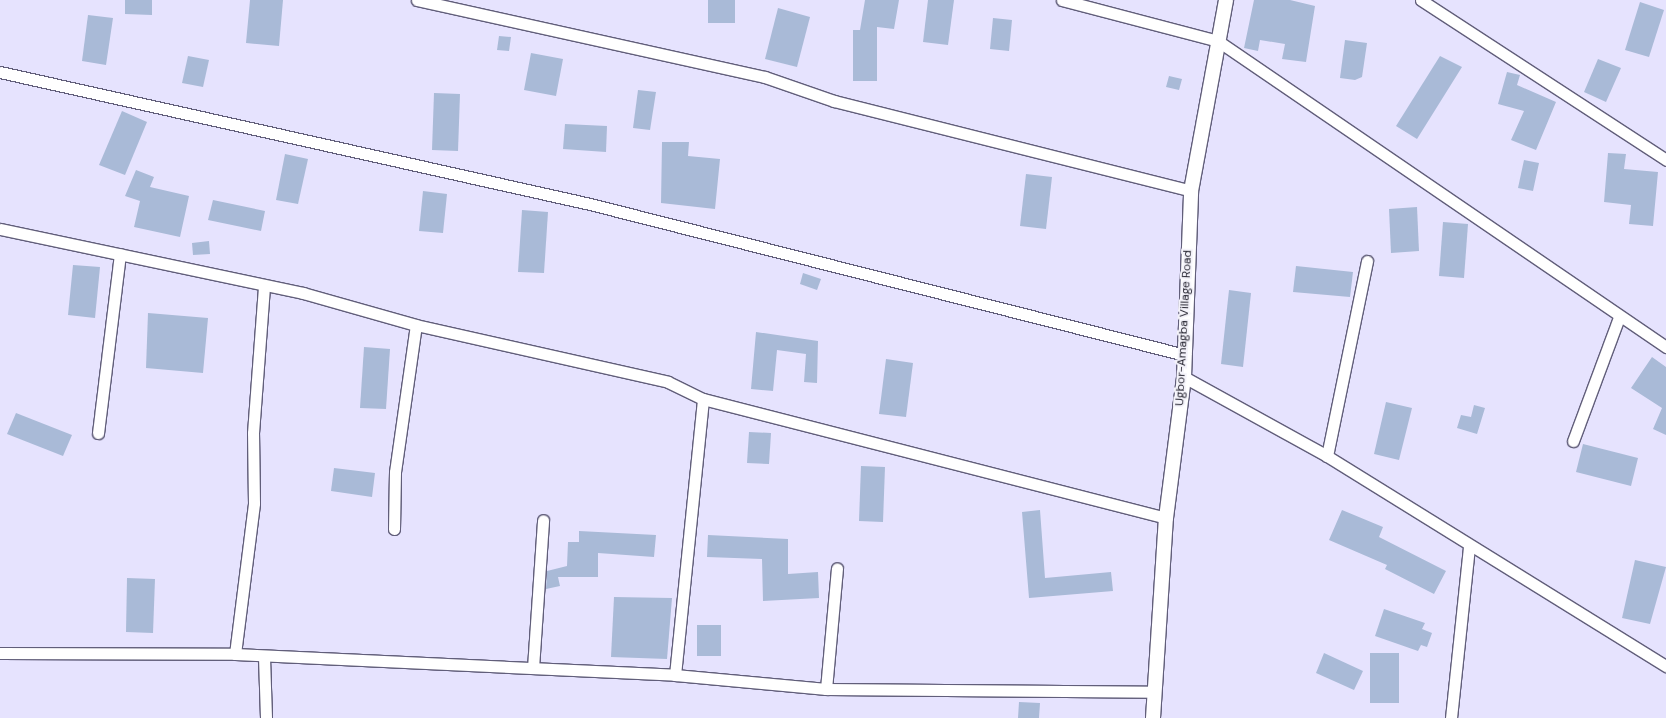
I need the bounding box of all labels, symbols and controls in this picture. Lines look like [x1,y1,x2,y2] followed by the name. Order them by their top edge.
[1173,250,1195,406] street label: Ugbor-Amagba Village Road

